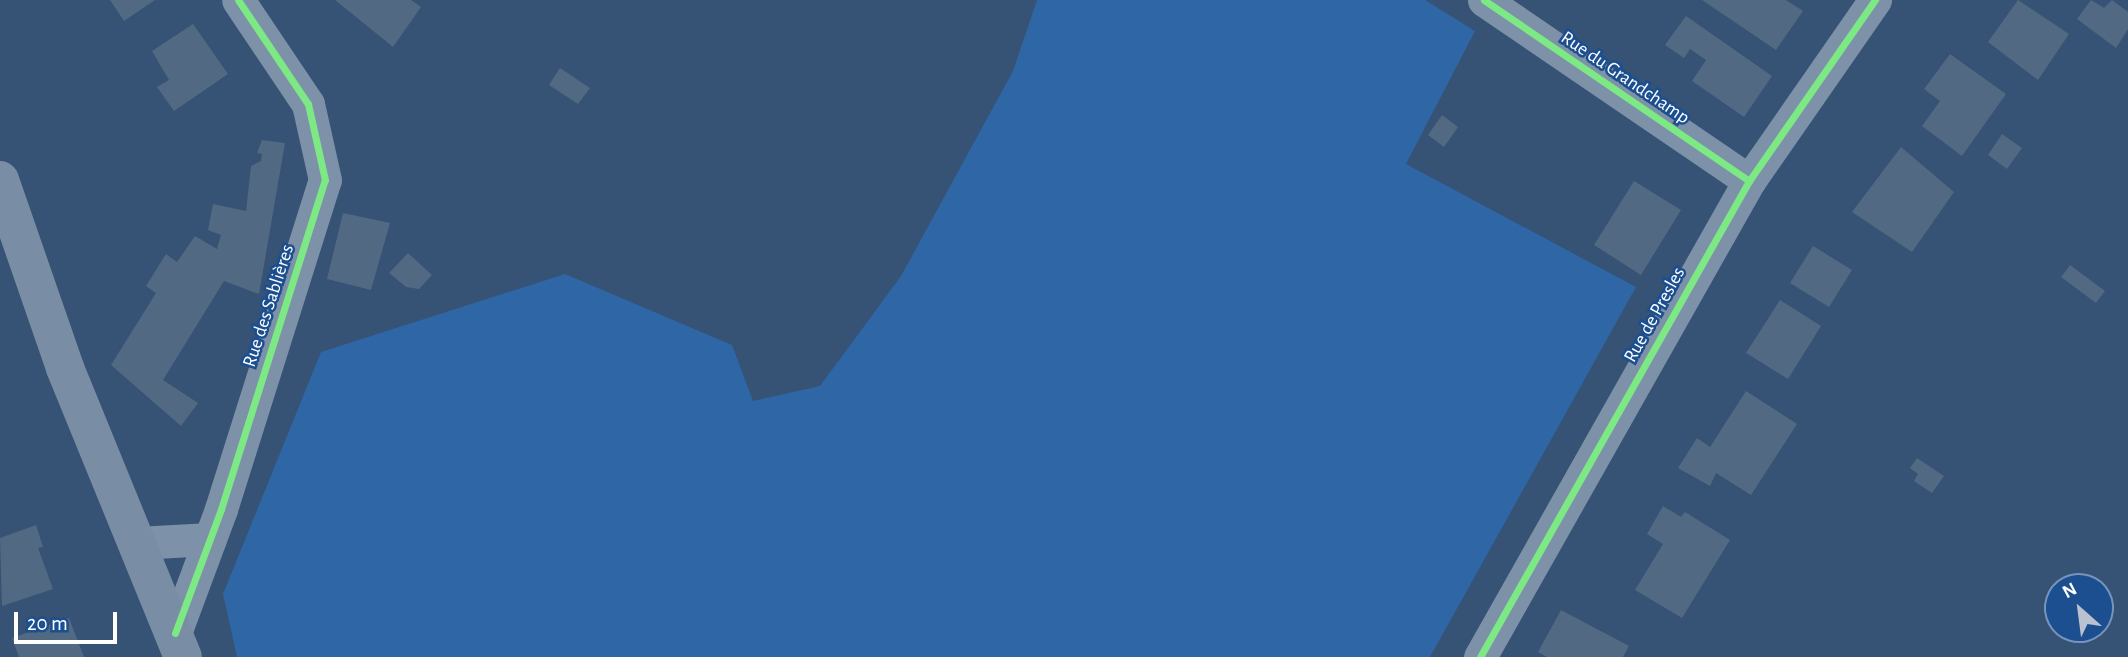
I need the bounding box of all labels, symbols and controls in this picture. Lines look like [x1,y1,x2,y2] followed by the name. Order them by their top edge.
[1556,27,1694,129] street label: Rue du Grandchamp
[238,242,300,370] street label: Rue des Sablières
[1619,263,1691,367] street label: Rue de Presles
[2044,573,2114,643] north arrow
[2060,579,2080,602] text: N
[18,598,121,642] scale bar
[27,613,68,634] text: 20 m

